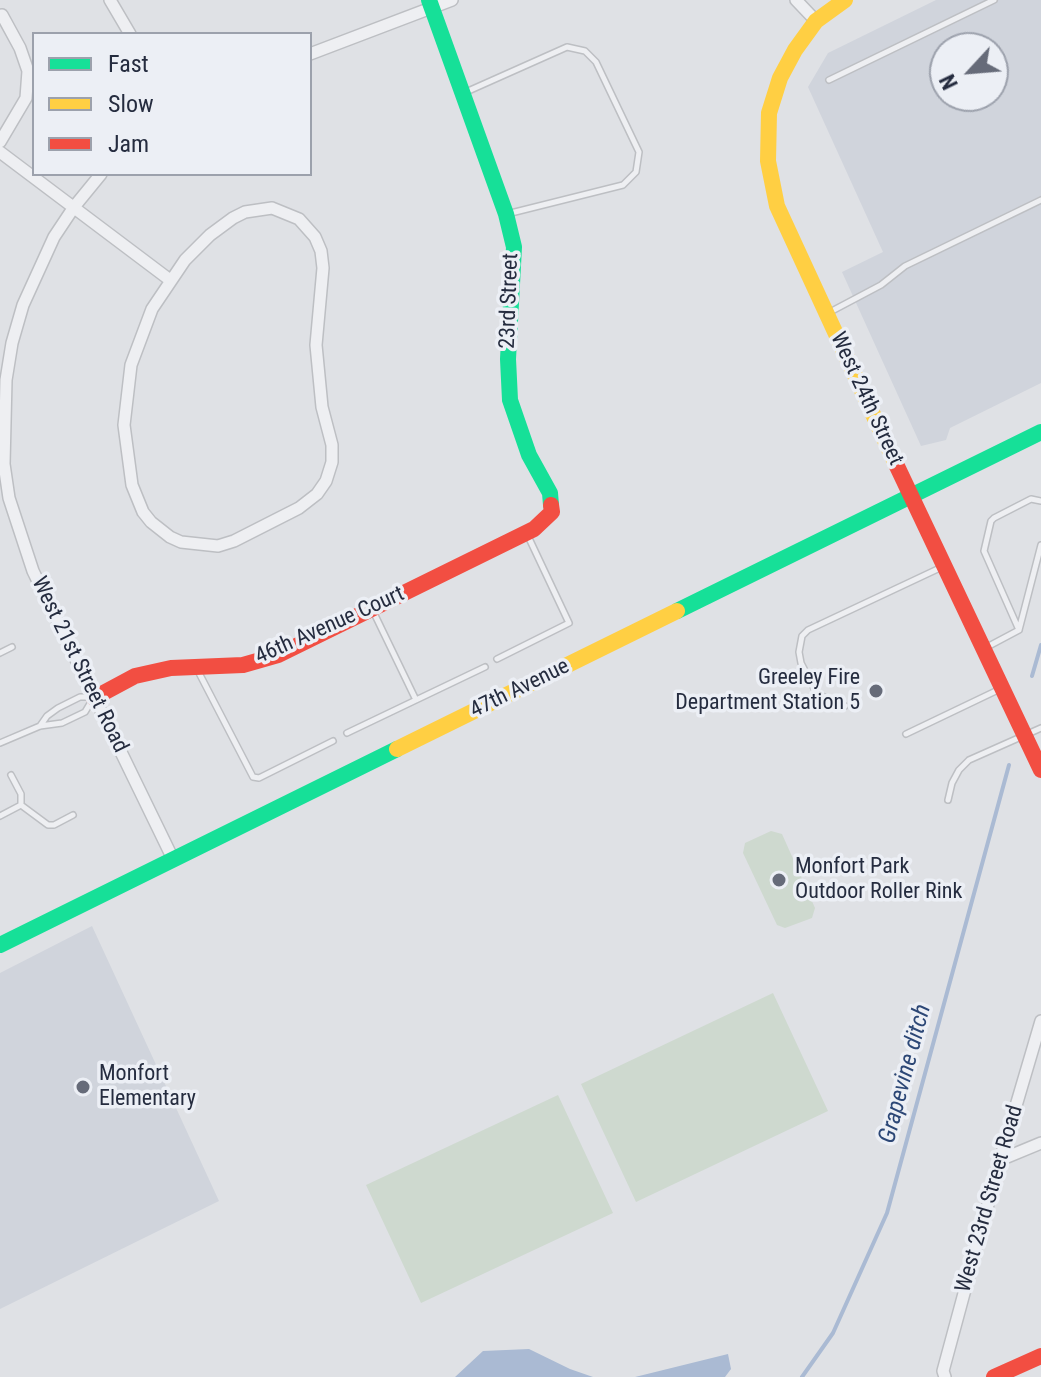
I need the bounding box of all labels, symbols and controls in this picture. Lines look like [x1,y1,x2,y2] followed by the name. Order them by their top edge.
[32,32,312,176] legend
[929,32,1009,112] north arrow
[108,50,149,78] text: Fast
[935,70,963,93] text: N
[108,90,154,118] text: Slow
[108,130,149,158] text: Jam
[495,253,525,349] street label: 23rd Street
[824,328,908,470] street label: West 24th Street
[25,573,133,757] street label: West 21st Street Road
[251,581,409,671] street label: 46th Avenue Court
[466,654,574,724] street label: 47th Avenue
[675,665,860,716] place label: Greeley Fire Department Station 5
[867,682,885,700] marker: Greeley Fire Department Station 5
[795,854,962,906] place label: Monfort Park Outdoor Roller Rink
[770,871,788,889] marker: Monfort Park Outdoor Roller Rink
[874,1001,938,1147] water label: Grapevine ditch
[99,1061,196,1112] place label: Monfort Elementary
[74,1078,92,1096] marker: Monfort Elementary
[951,1102,1029,1296] street label: West 23rd Street Road

